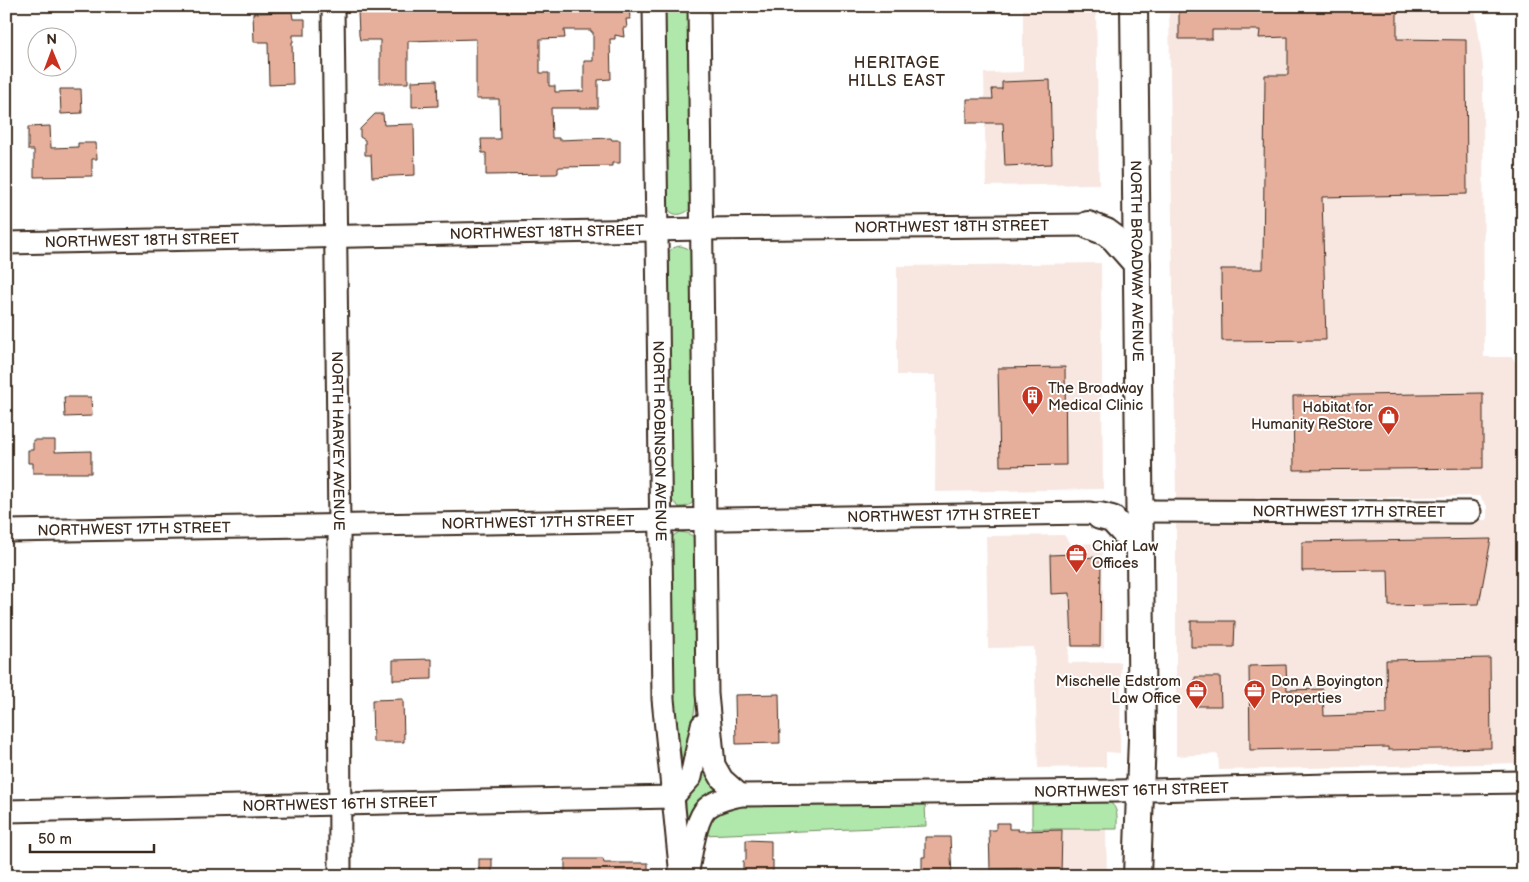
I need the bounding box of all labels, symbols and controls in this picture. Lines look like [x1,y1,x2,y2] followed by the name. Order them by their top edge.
[28,28,78,78] north arrow
[46,31,57,48] text: N
[848,54,946,91] district label: HERITAGE HILLS EAST
[1126,160,1147,362] street label: NORTH BROADWAY AVENUE
[854,216,1049,237] street label: NORTHWEST 18TH STREET
[449,221,644,244] street label: NORTHWEST 18TH STREET
[45,229,239,252] street label: NORTHWEST 18TH STREET
[648,340,670,542] street label: NORTH ROBINSON AVENUE
[327,351,348,531] street label: NORTH HARVEY AVENUE
[1048,379,1144,415] place label: The Broadway Medical Clinic
[1020,385,1044,416] building icon: The Broadway Medical Clinic
[1251,398,1374,434] place label: Habitat for Humanity ReStore
[1377,404,1401,435] shop icon: Habitat for Humanity ReStore
[1252,502,1446,522] street label: NORTHWEST 17TH STREET
[847,505,1041,527] street label: NORTHWEST 17TH STREET
[441,512,635,534] street label: NORTHWEST 17TH STREET
[37,518,231,540] street label: NORTHWEST 17TH STREET
[1092,537,1158,573] place label: Chiaf Law Offices
[1064,543,1088,574] office icon: Chiaf Law Offices
[1056,672,1181,708] place label: Mischelle Edstrom Law Office
[1271,672,1383,708] place label: Don A Boyington Properties
[1185,678,1209,709] office icon: Mischelle Edstrom Law Office
[1243,678,1267,709] office icon: Don A Boyington Properties
[1034,779,1229,802] street label: NORTHWEST 16TH STREET
[242,793,438,816] street label: NORTHWEST 16TH STREET
[30,822,154,854] scale bar
[38,830,72,849] text: 50 m

